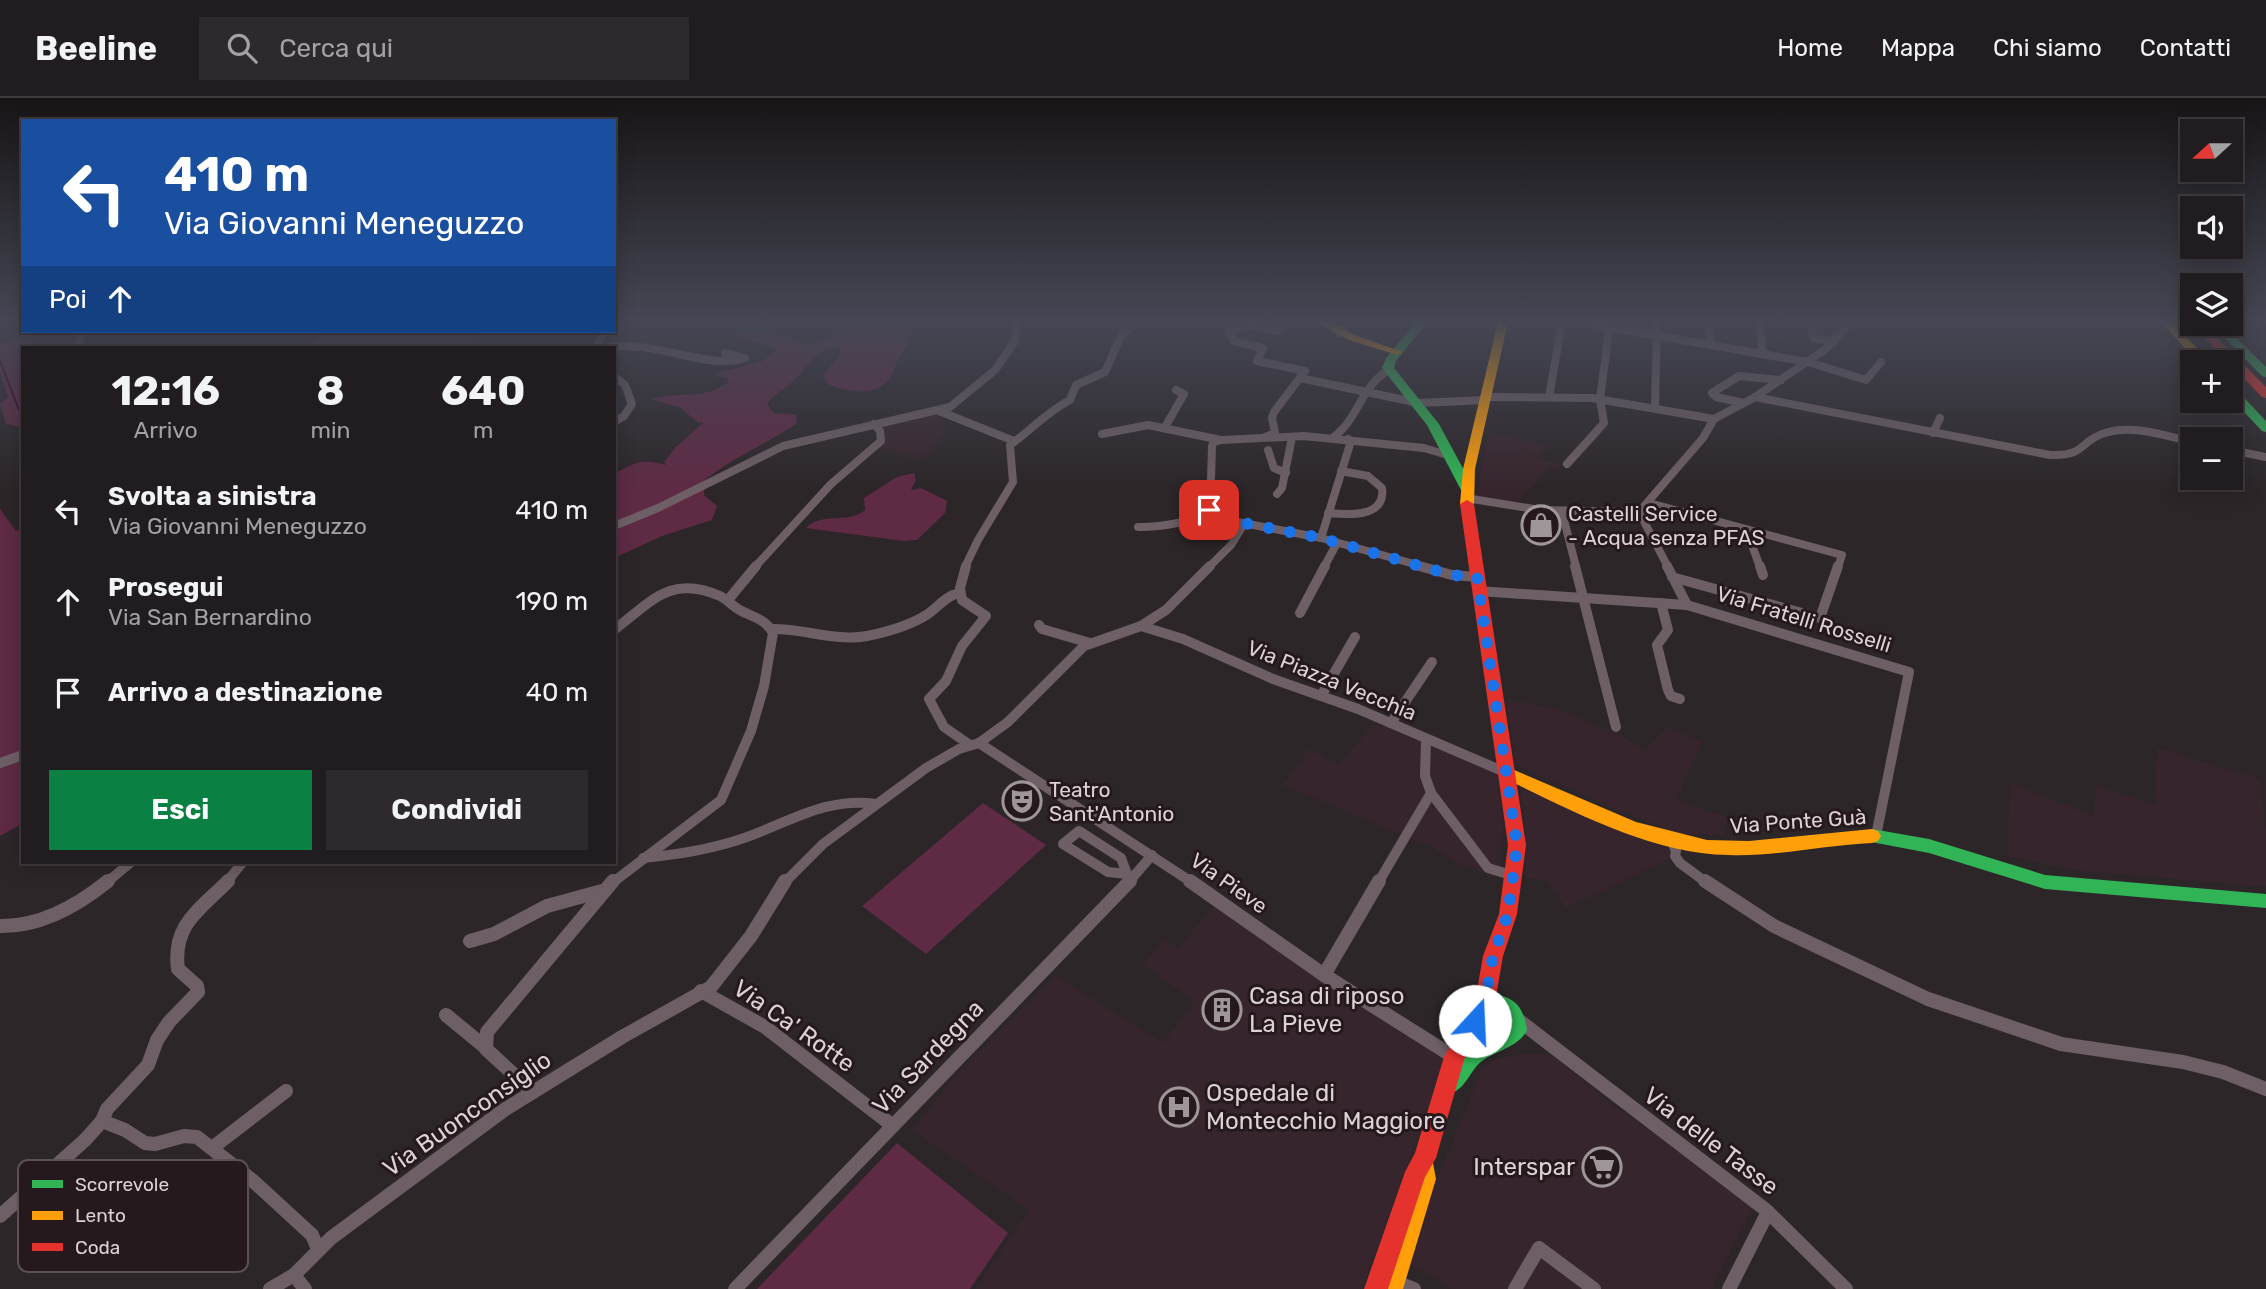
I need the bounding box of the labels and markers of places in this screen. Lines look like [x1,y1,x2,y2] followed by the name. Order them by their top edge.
[1179,480,1239,540] pin
[1568,501,1765,550] place label: Castelli Service - Acqua senza PFAS
[1520,504,1562,546] shop icon: Castelli Service - Acqua senza PFAS
[1049,777,1174,826] place label: Teatro Sant'Antonio
[1001,780,1043,822] theatre icon: Teatro Sant'Antonio
[1249,982,1405,1038] place label: Casa di riposo La Pieve
[1201,989,1243,1031] building icon: Casa di riposo La Pieve
[1206,1079,1445,1135] place label: Ospedale di Montecchio Maggiore
[1158,1086,1200,1128] hospital icon: Ospedale di Montecchio Maggiore
[1581,1146,1623,1188] supermarket icon: Interspar
[1473,1153,1575,1181] place label: Interspar

